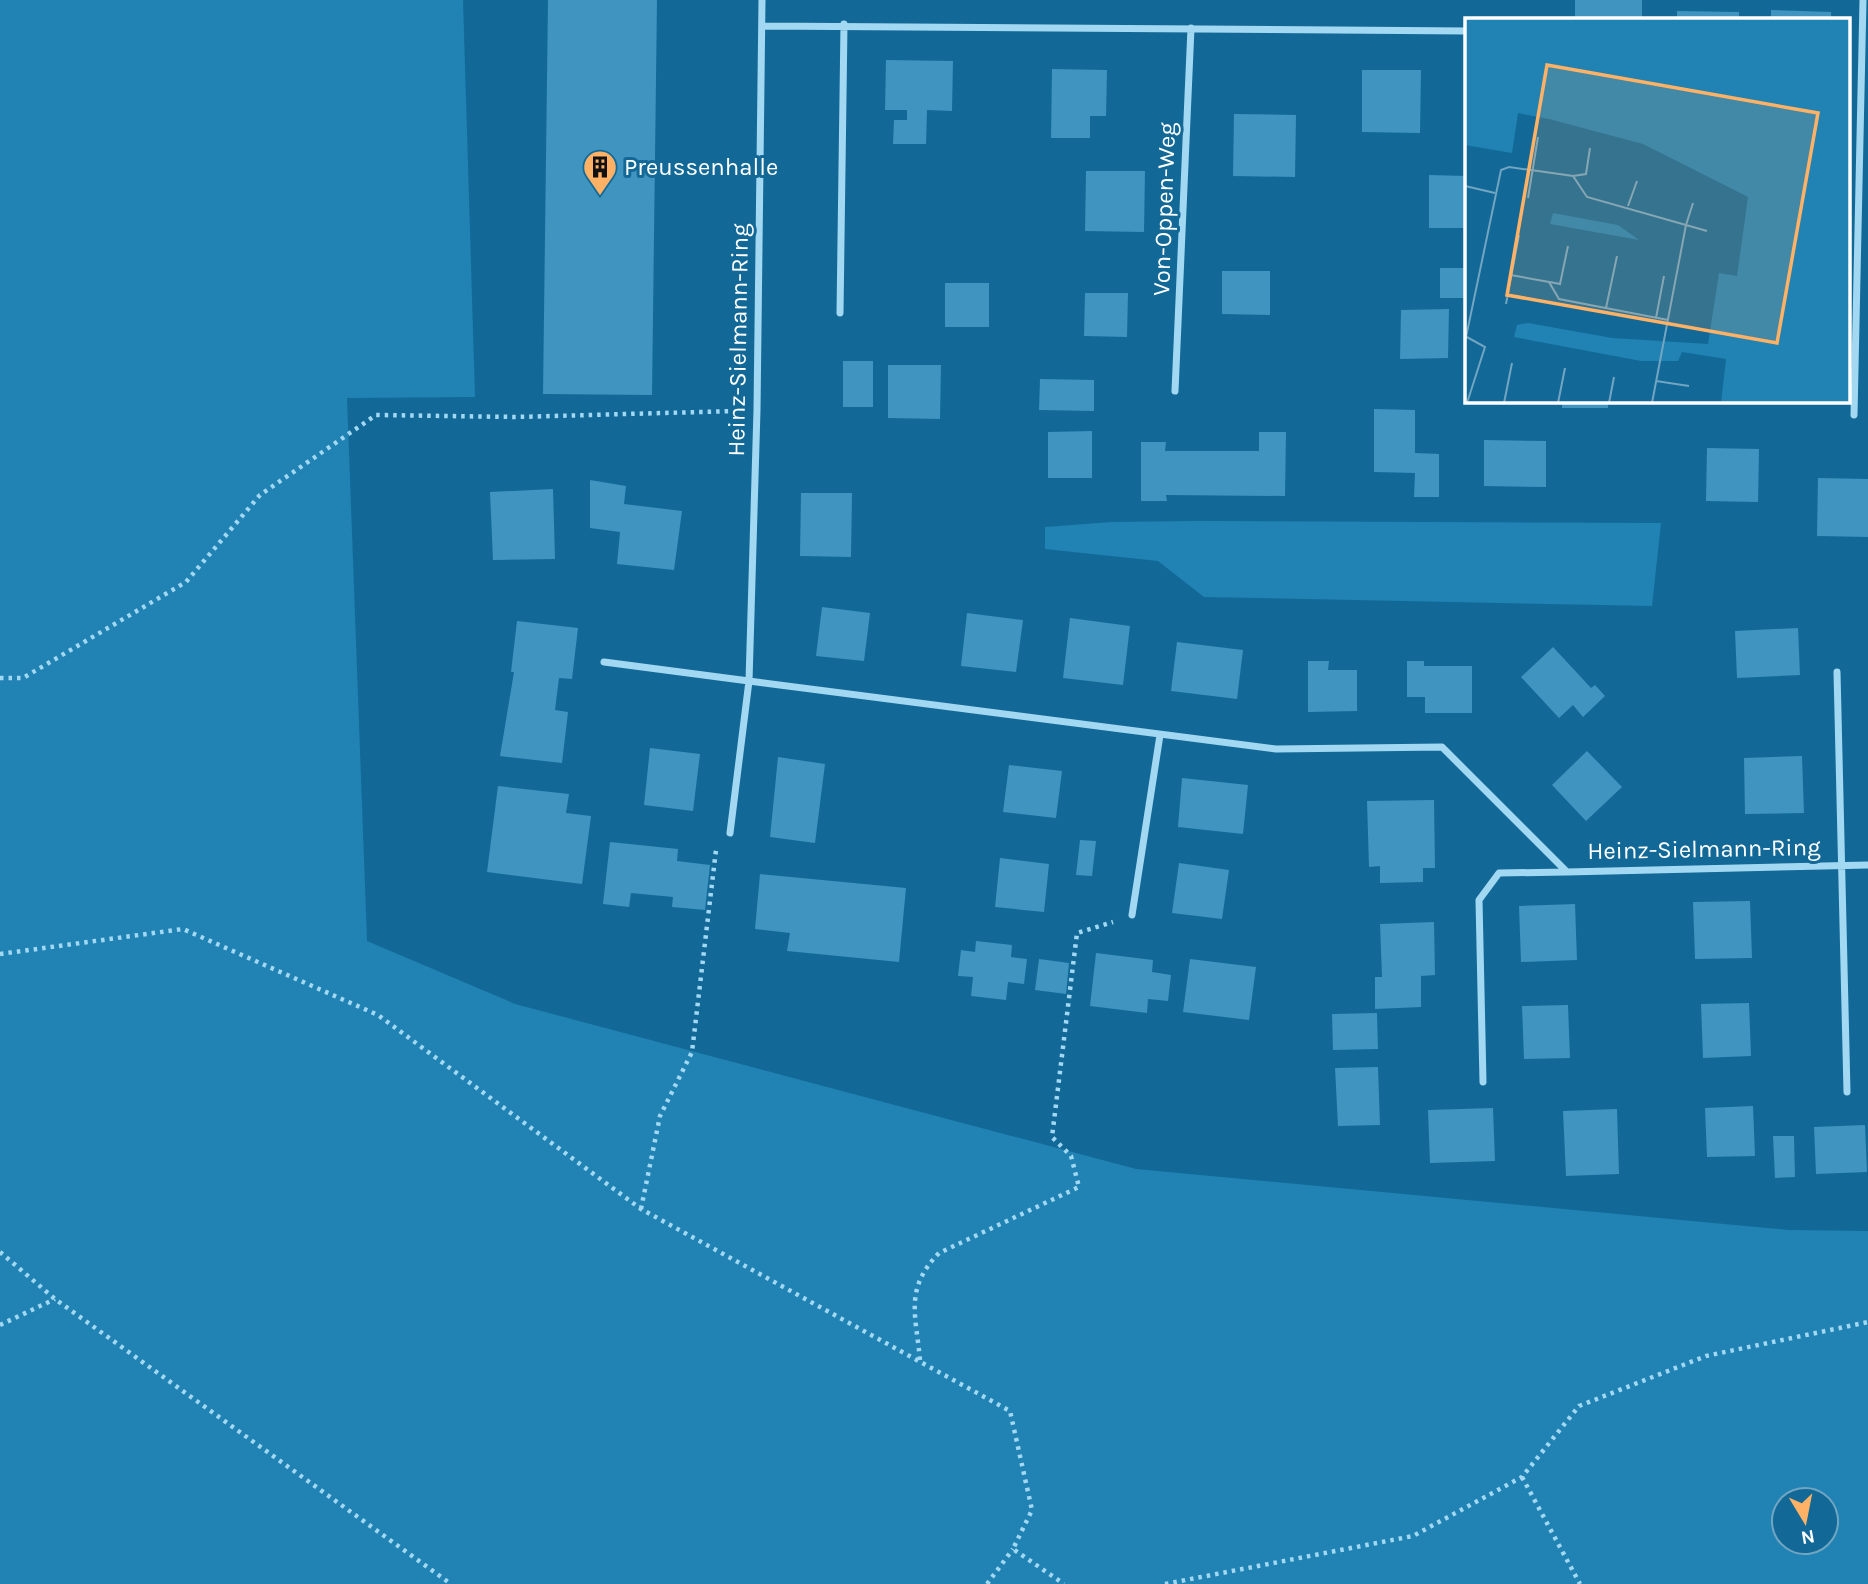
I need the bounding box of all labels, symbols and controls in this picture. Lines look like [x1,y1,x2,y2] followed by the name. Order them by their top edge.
[1465,18,1850,402] inset map
[1147,121,1181,296] street label: Von-Oppen-Weg
[581,148,619,197] building icon: Preussenhalle
[624,153,778,181] place label: Preussenhalle
[722,223,754,457] street label: Heinz-Sielmann-Ring
[1587,833,1821,865] street label: Heinz-Sielmann-Ring
[1770,1486,1840,1556] north arrow
[1799,1525,1816,1549] text: N

